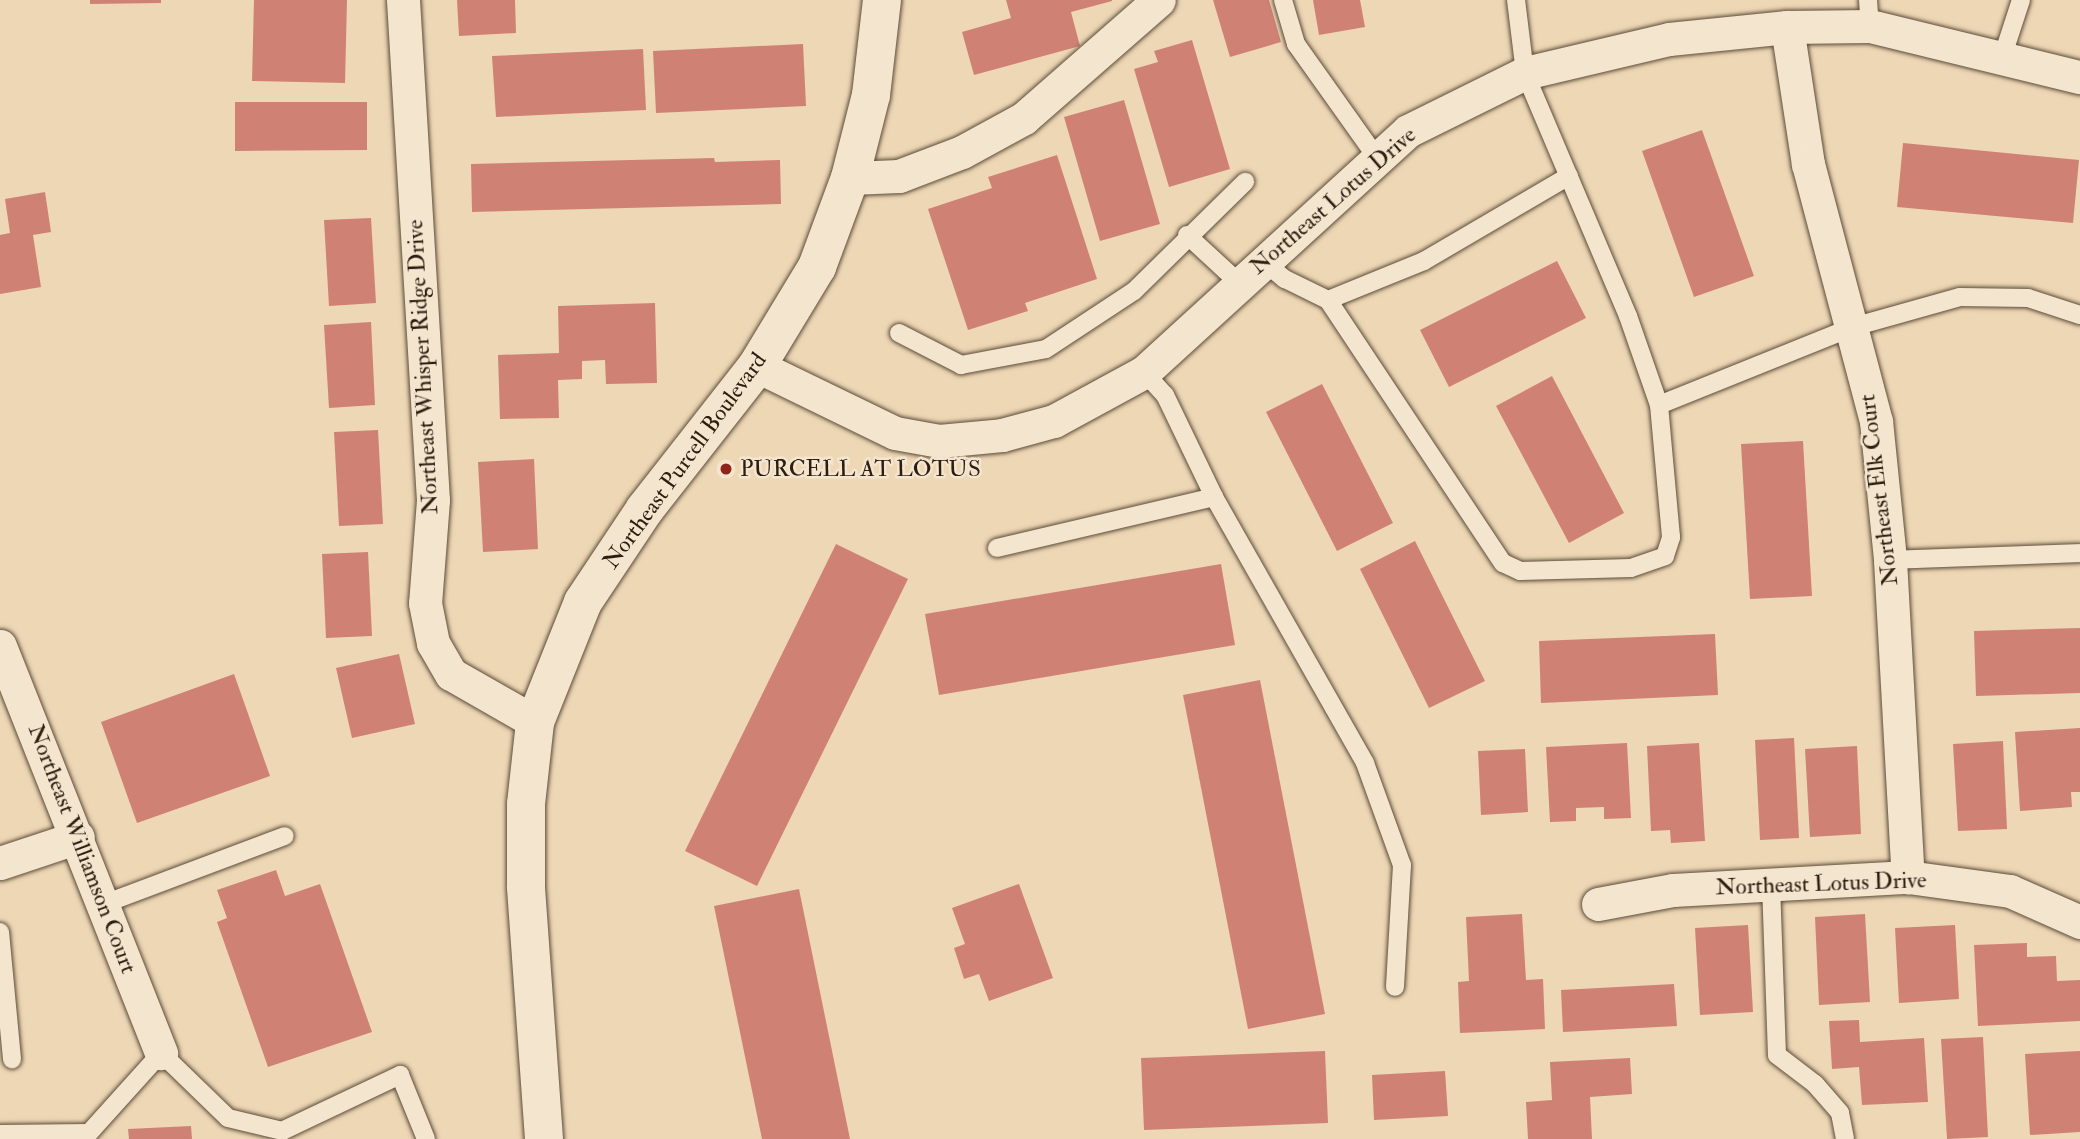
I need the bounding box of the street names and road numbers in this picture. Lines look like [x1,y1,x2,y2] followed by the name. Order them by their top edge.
[1244,121,1422,281] street label: Northeast Lotus Drive
[401,219,445,515] street label: Northeast Whisper Ridge Drive
[597,348,773,574] street label: Northeast Purcell Boulevard
[1854,393,1904,587] street label: Northeast Elk Court
[22,720,142,978] street label: Northeast Williamson Court
[1715,867,1927,901] street label: Northeast Lotus Drive

